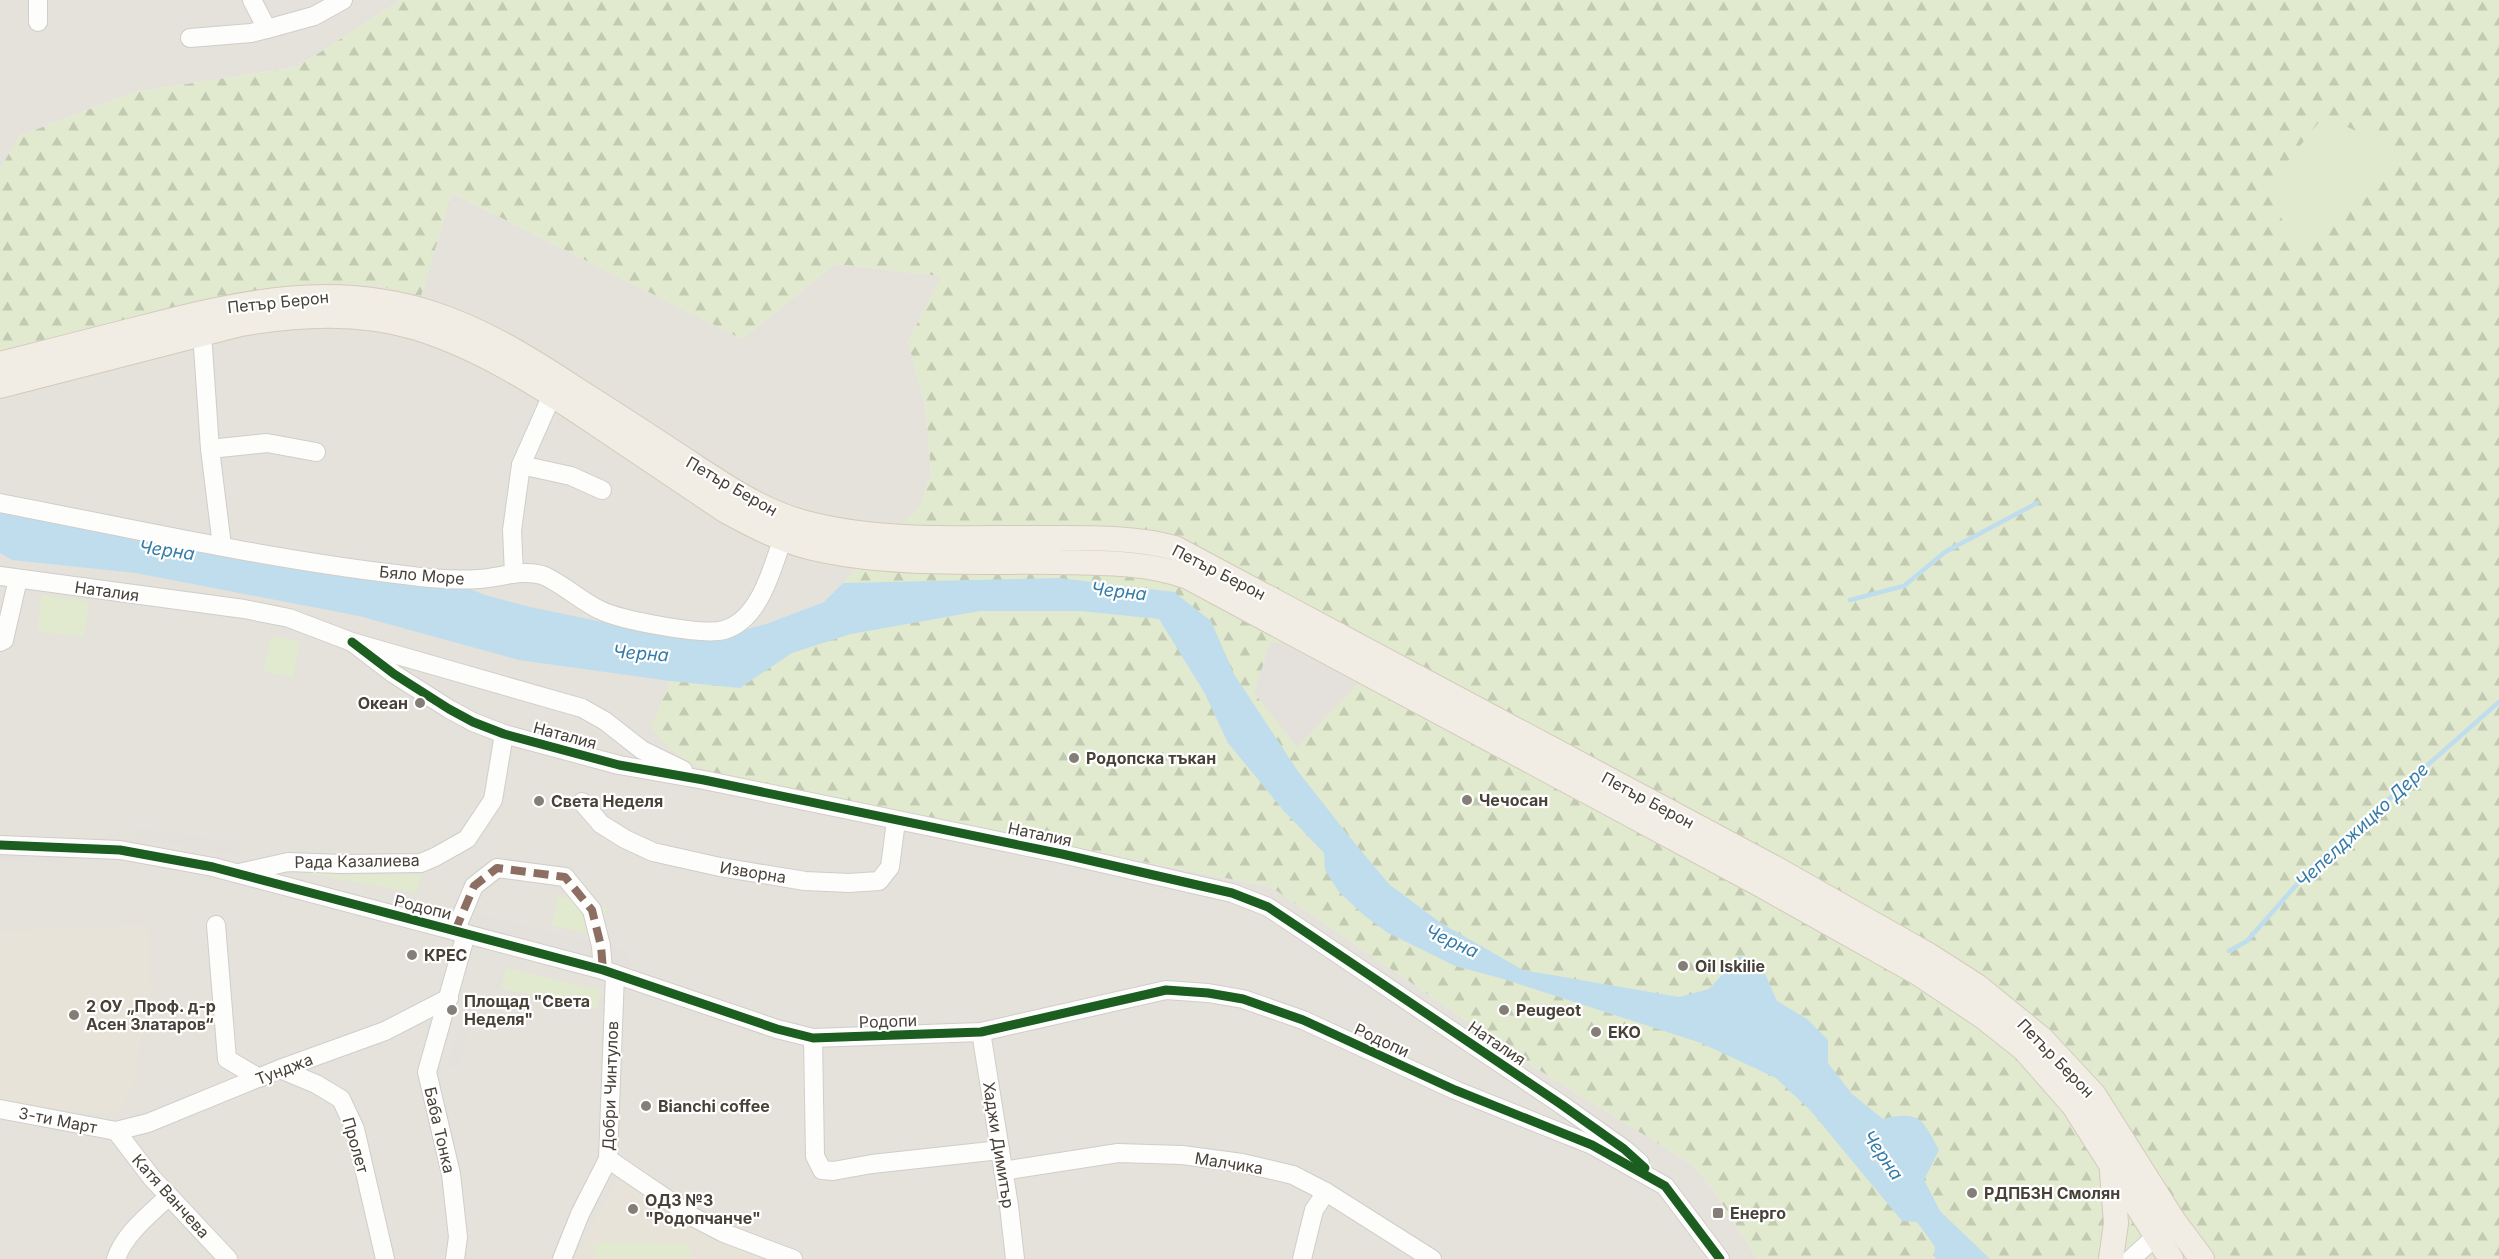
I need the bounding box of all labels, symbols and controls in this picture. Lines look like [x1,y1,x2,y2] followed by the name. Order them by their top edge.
[226,287,330,317] street label: Петър Берон
[683,452,781,520] street label: Петър Берон
[138,536,196,564] water label: Черна
[1169,540,1269,604] street label: Петър Берон
[378,561,466,589] street label: Бяло Море
[74,577,140,605] street label: Наталия
[1090,578,1148,604] water label: Черна
[612,641,670,665] water label: Черна
[358,693,408,713] place label: Океан
[413,696,427,710] marker: Океан
[531,717,599,753] street label: Наталия
[1086,748,1216,768] place label: Родопска тъкан
[1067,751,1081,765] marker: Родопска тъкан
[2291,758,2433,892] water label: Чепелджицко Дере
[1598,767,1698,833] street label: Петър Берон
[1479,790,1548,810] place label: Чечосан
[551,791,663,811] place label: Света Неделя
[1460,793,1474,807] marker: Чечосан
[532,794,546,808] marker: Света Неделя
[1006,817,1074,851] street label: Наталия
[294,850,420,872] street label: Рада Казалиева
[718,857,788,887] street label: Изворна
[392,890,454,924] street label: Родопи
[1422,920,1482,962] water label: Черна
[424,945,468,965] place label: КРЕС
[405,948,419,962] marker: КРЕС
[1695,956,1765,976] place label: Oil Iskilie
[1676,959,1690,973] marker: Oil Iskilie
[464,991,590,1029] place label: Площад "Света Неделя"
[86,996,216,1034] place label: 2 ОУ „Проф. д-р Асен Златаров“
[1516,1000,1581,1020] place label: Peugeot
[445,1003,459,1017] marker: Площад "Света Неделя"
[1497,1003,1511,1017] marker: Peugeot
[67,1008,81,1022] marker: 2 ОУ „Проф. д-р Асен Златаров“
[859,1010,917,1032] street label: Родопи
[2013,1014,2099,1102] street label: Петър Берон
[1465,1017,1529,1069] street label: Наталия
[1351,1019,1413,1061] street label: Родопи
[598,1021,622,1151] street label: Добри Чинтулов
[1608,1022,1641,1042] place label: EKO
[1589,1025,1603,1039] marker: EKO
[253,1049,315,1089] street label: Тунджа
[979,1080,1019,1210] street label: Хаджи Димитър
[420,1085,460,1175] street label: Баба Тонка
[658,1096,770,1116] place label: Bianchi coffee
[639,1099,653,1113] marker: Bianchi coffee
[17,1103,100,1138] street label: 3-ти Март
[338,1115,374,1176] street label: Пролет
[1858,1126,1908,1184] water label: Черна
[1193,1148,1265,1178] street label: Малчика
[128,1150,214,1242] street label: Катя Ванчева
[1984,1183,2120,1203] place label: РДПБЗН Смолян
[1965,1186,1979,1200] marker: РДПБЗН Смолян
[645,1190,761,1228] place label: ОДЗ №3 "Родопчанче"
[626,1202,640,1216] marker: ОДЗ №3 "Родопчанче"
[1730,1203,1786,1223] place label: Енерго
[1711,1206,1725,1220] marker: Енерго

